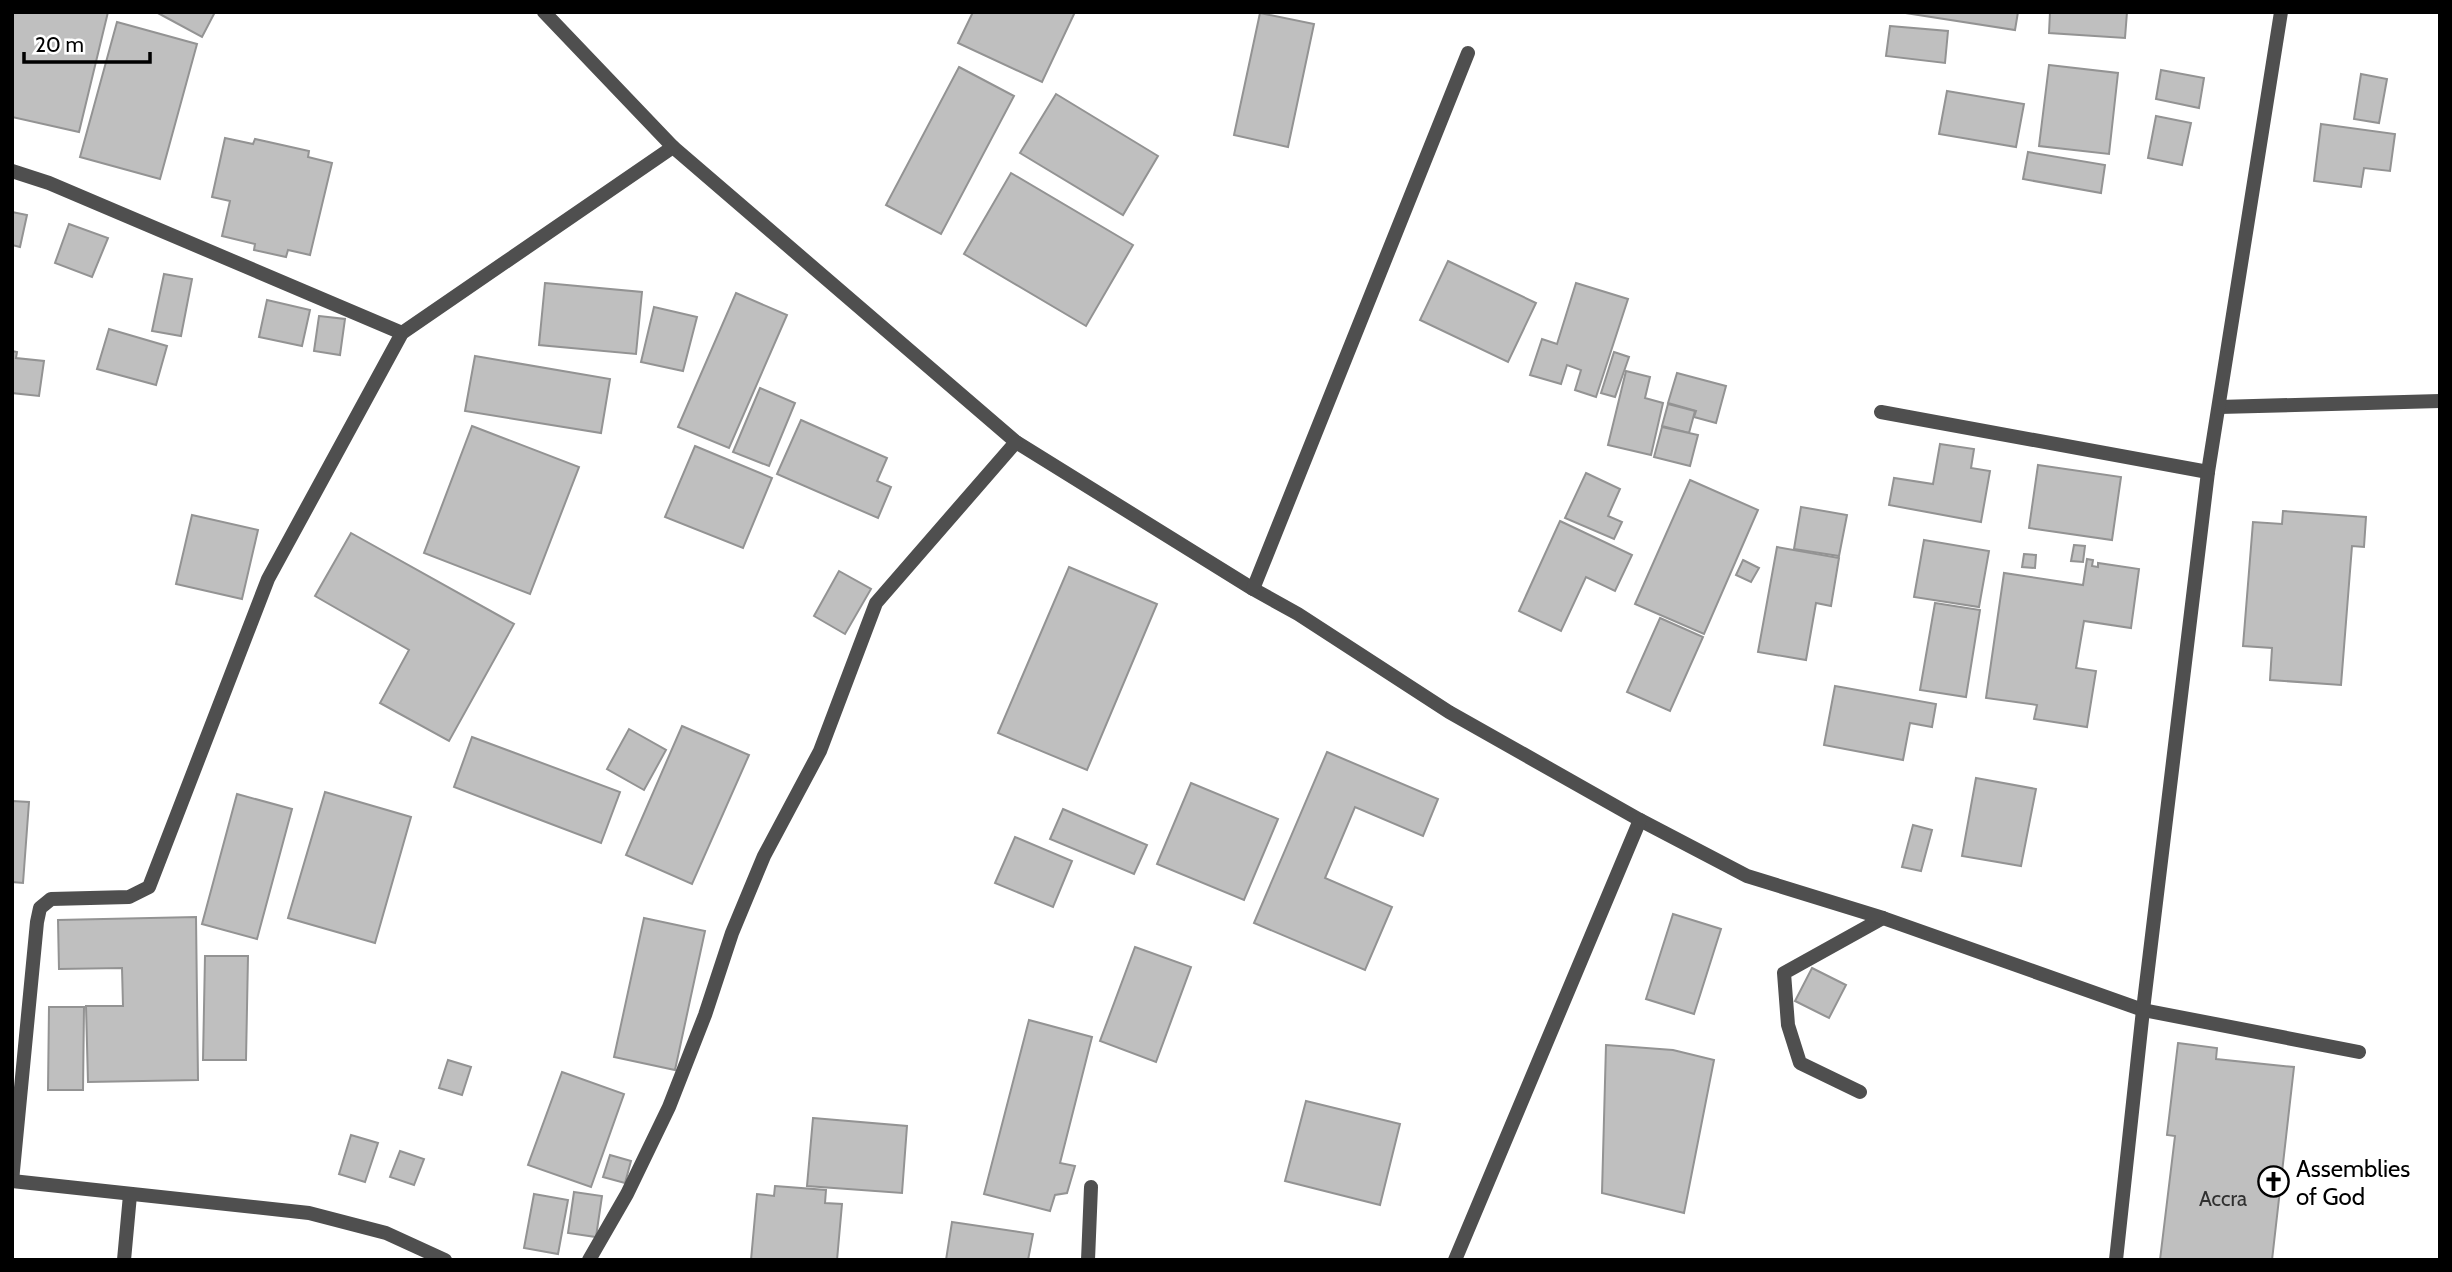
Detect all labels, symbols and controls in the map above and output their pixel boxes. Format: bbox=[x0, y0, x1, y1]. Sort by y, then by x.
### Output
scale bar bbox=[24, 21, 150, 65]
text: 20 m bbox=[35, 32, 84, 57]
place label: Assemblies of God bbox=[2296, 1154, 2410, 1211]
church icon: Assemblies of God bbox=[2256, 1165, 2290, 1199]
house number: Accra bbox=[2199, 1186, 2247, 1211]

